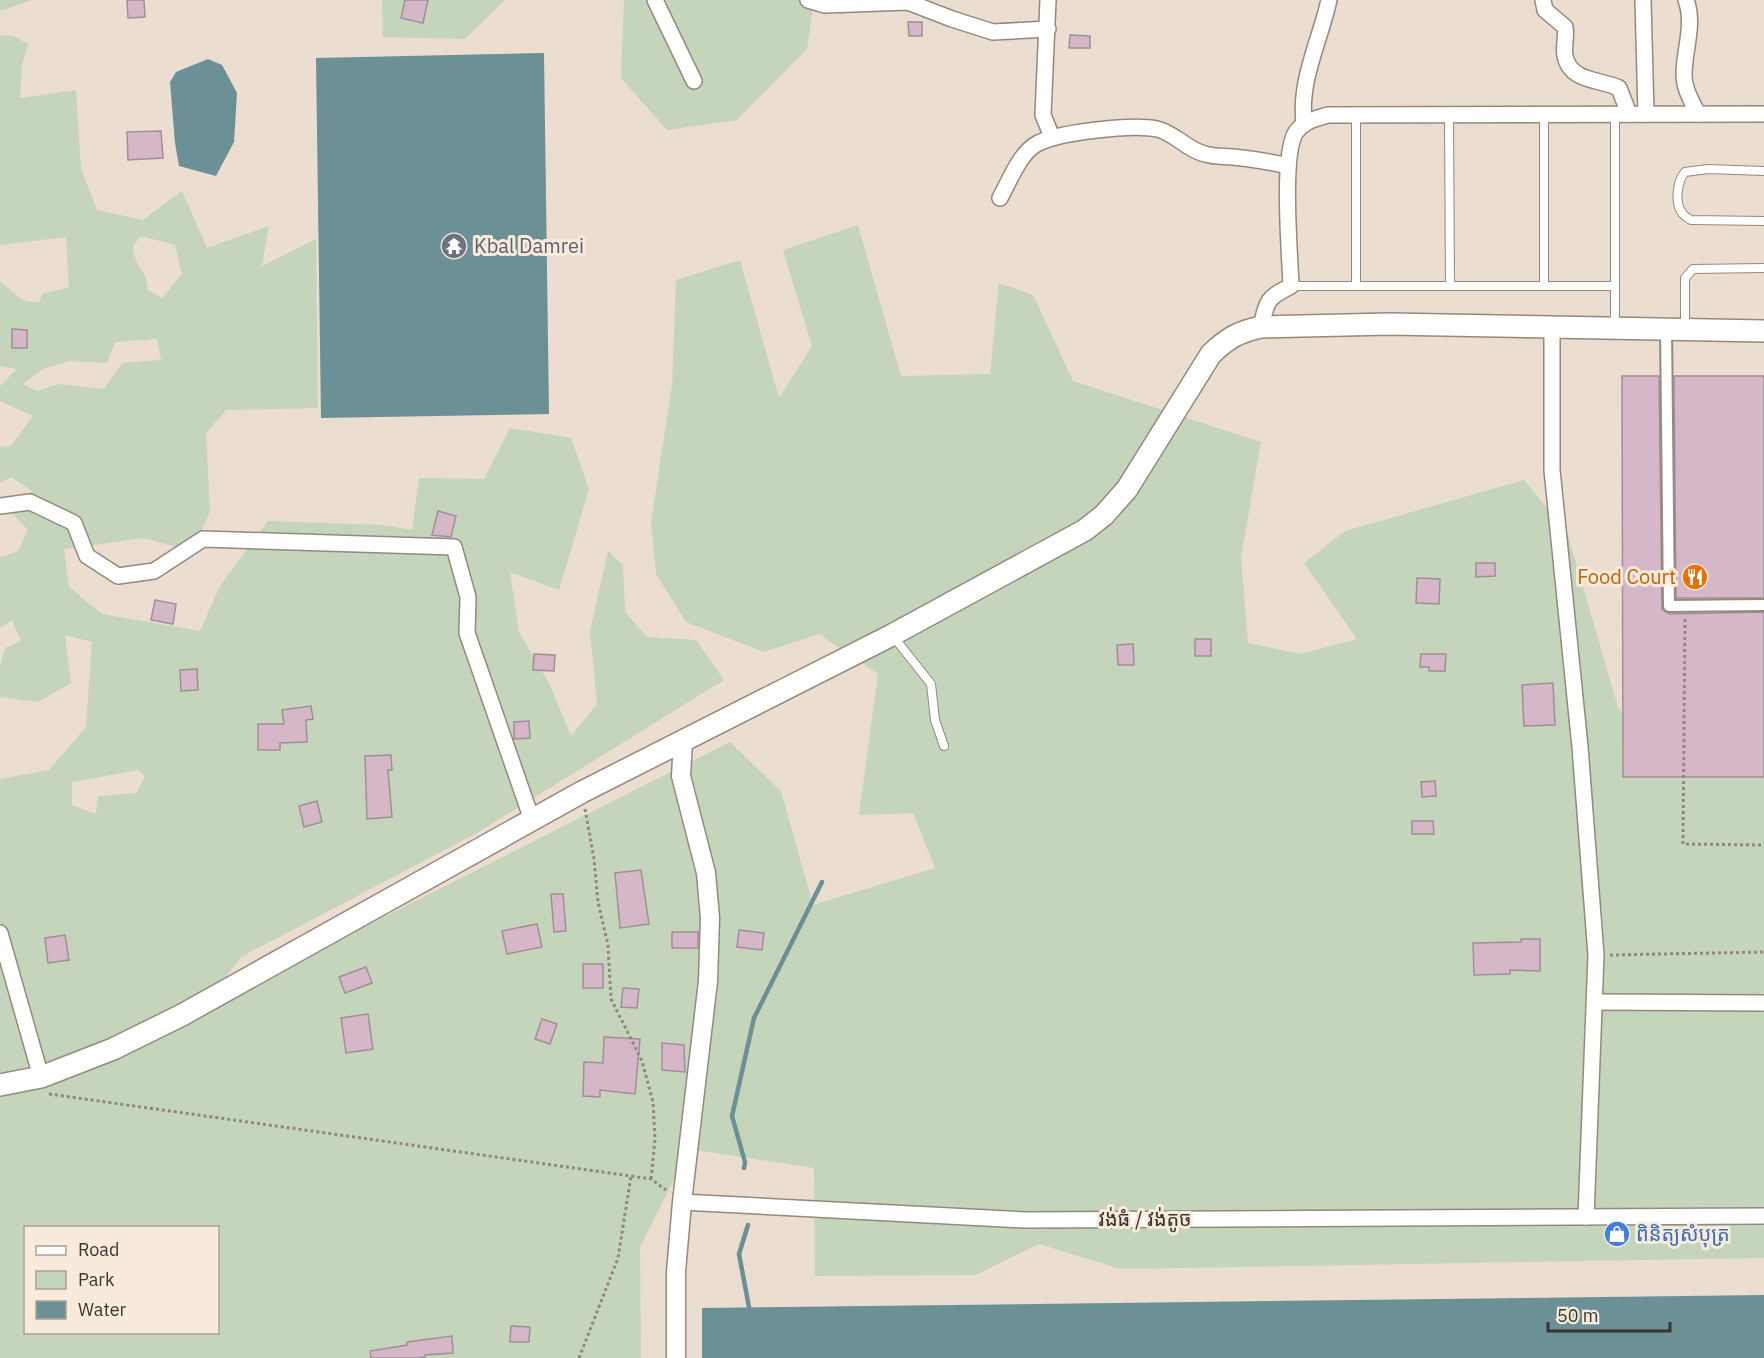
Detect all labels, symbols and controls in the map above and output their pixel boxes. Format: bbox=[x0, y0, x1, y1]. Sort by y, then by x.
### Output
temple icon: Kbal Damrei bbox=[439, 231, 469, 261]
place label: Kbal Damrei bbox=[474, 232, 584, 259]
restaurant icon: Food Court bbox=[1680, 562, 1710, 592]
place label: Food Court bbox=[1577, 563, 1676, 590]
street label: វង់ធំ / វង់តូច bbox=[1098, 1205, 1192, 1233]
shop icon: ពិនិត្យសំបុត្រ bbox=[1602, 1219, 1632, 1249]
place label: ពិនិត្យសំបុត្រ bbox=[1636, 1220, 1730, 1248]
legend bbox=[24, 1226, 219, 1334]
text: Road bbox=[78, 1238, 119, 1261]
text: Park bbox=[78, 1268, 115, 1291]
scale bar bbox=[1548, 1295, 1670, 1333]
text: Water bbox=[78, 1298, 127, 1321]
text: 50 m bbox=[1557, 1304, 1599, 1327]

